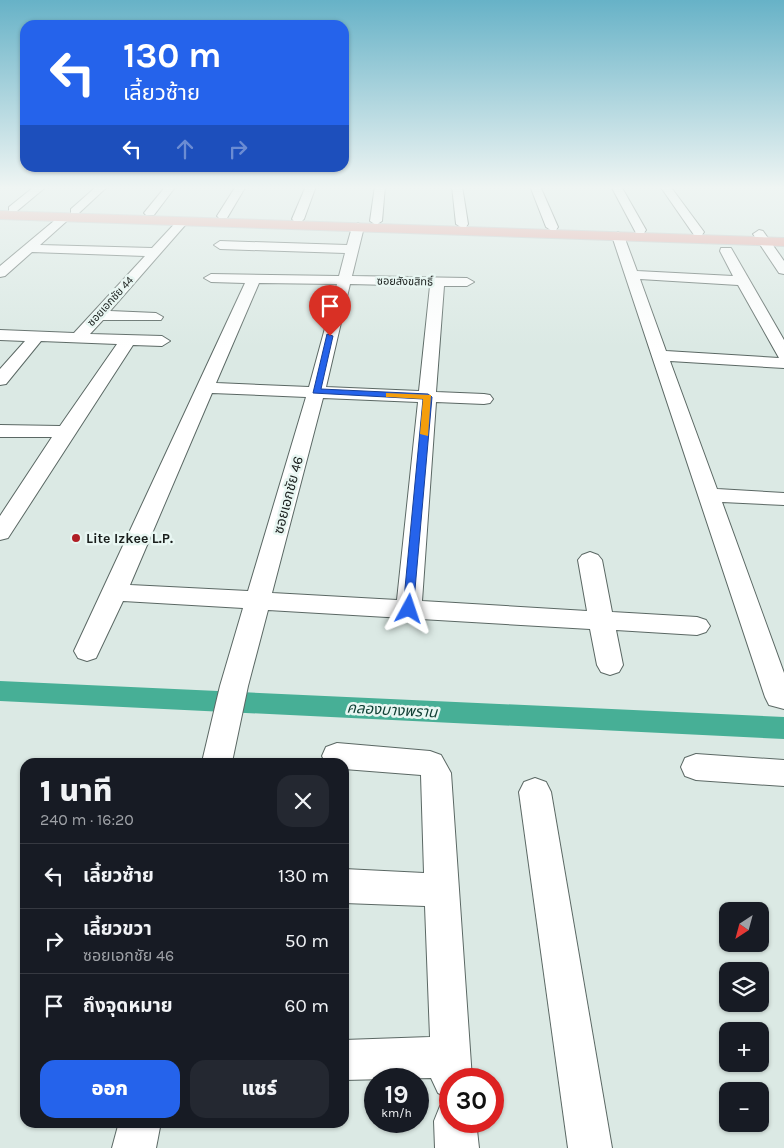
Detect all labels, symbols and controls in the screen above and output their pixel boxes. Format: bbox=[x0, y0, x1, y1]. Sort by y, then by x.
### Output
text: 130 m bbox=[123, 35, 221, 76]
icon: left bbox=[40, 40, 105, 105]
text: เลี้ยวซ้าย bbox=[123, 80, 200, 106]
icon: left bbox=[118, 135, 146, 163]
icon: ahead bbox=[171, 135, 199, 163]
icon: right bbox=[224, 135, 252, 163]
street label: ซอยเอกชัย 44 bbox=[85, 274, 136, 329]
street label: ซอยสังขสิทธิ์ bbox=[377, 274, 433, 288]
pin bbox=[309, 285, 351, 336]
icon: arrive bbox=[316, 292, 344, 320]
street label: ซอยเอกชัย 46 bbox=[270, 454, 307, 536]
place label: Lite Izkee L.P. bbox=[86, 530, 173, 547]
marker: Lite Izkee L.P. bbox=[70, 532, 82, 544]
position arrow bbox=[382, 582, 434, 634]
water label: คลองบางพราน bbox=[346, 699, 439, 721]
text: 1 นาที bbox=[40, 773, 112, 809]
button: close bbox=[277, 775, 329, 827]
text: 240 m · 16:20 bbox=[40, 810, 134, 829]
icon: left bbox=[40, 862, 68, 890]
text: เลี้ยวซ้าย bbox=[83, 865, 154, 887]
text: 130 m bbox=[278, 865, 329, 887]
north arrow bbox=[719, 902, 769, 952]
map controls bbox=[719, 902, 769, 1132]
text: เลี้ยวขวา bbox=[83, 918, 152, 940]
icon: right bbox=[40, 927, 68, 955]
text: 50 m bbox=[285, 930, 329, 952]
text: ซอยเอกชัย 46 bbox=[83, 946, 174, 965]
button: layers bbox=[719, 962, 769, 1012]
icon: arrive bbox=[40, 992, 68, 1020]
text: ถึงจุดหมาย bbox=[83, 995, 173, 1017]
text: 60 m bbox=[285, 995, 329, 1017]
button: + bbox=[719, 1022, 769, 1072]
button: ออก bbox=[40, 1060, 180, 1118]
button: แชร์ bbox=[190, 1060, 329, 1118]
speed limit sign: 30 bbox=[439, 1068, 504, 1133]
text: 19 bbox=[384, 1080, 409, 1109]
button: − bbox=[719, 1082, 769, 1132]
text: km/h bbox=[381, 1106, 412, 1120]

